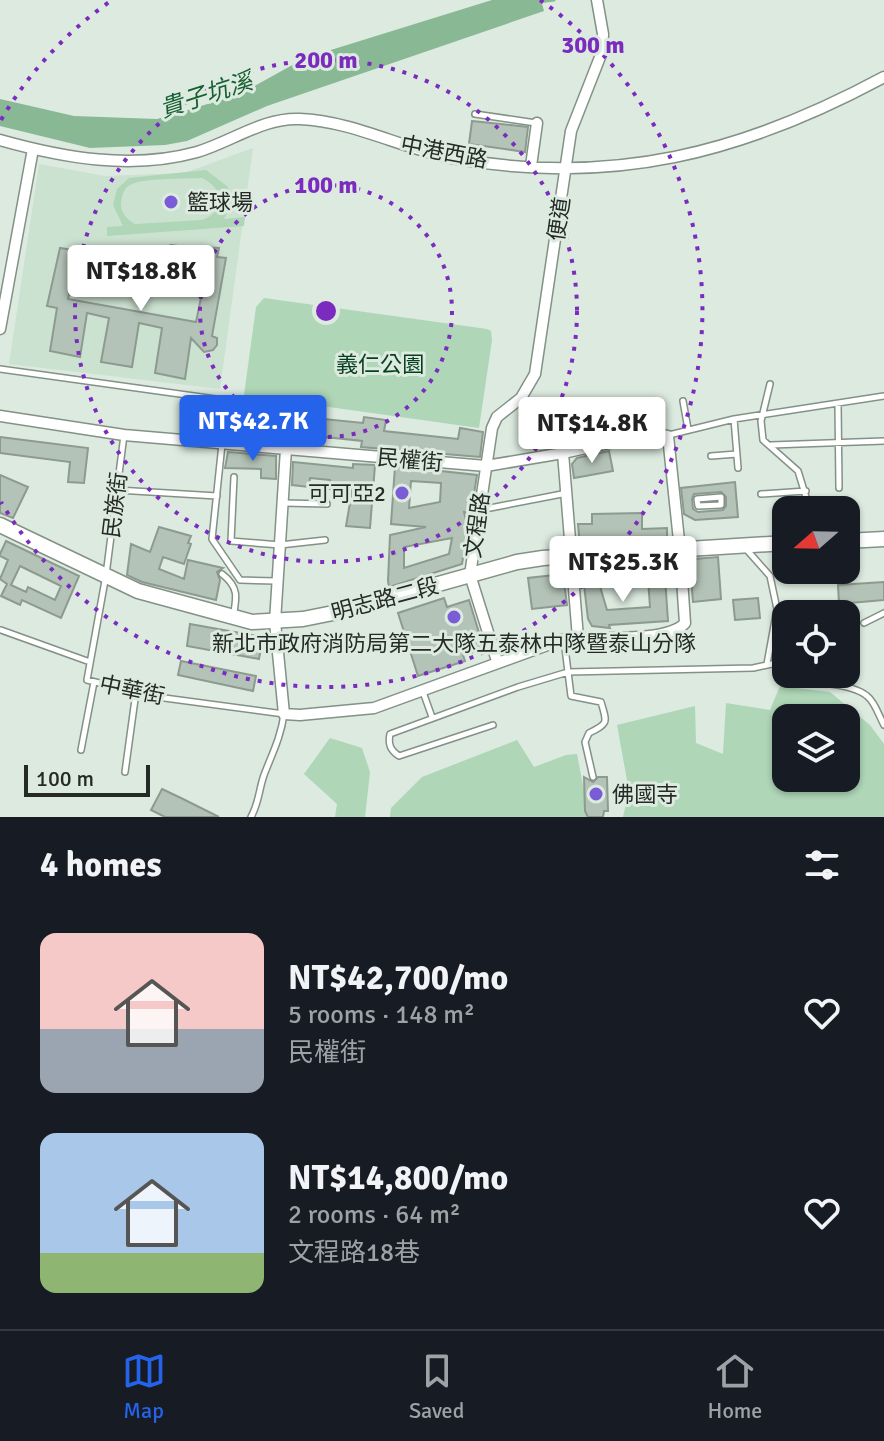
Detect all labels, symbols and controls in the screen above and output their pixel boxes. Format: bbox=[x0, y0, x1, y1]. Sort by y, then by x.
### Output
text: 300 m bbox=[561, 30, 625, 60]
text: 200 m bbox=[294, 45, 358, 75]
water label: 貴子坑溪 bbox=[156, 65, 259, 124]
street label: 中港西路 bbox=[398, 130, 490, 174]
text: 100 m bbox=[294, 170, 358, 200]
place label: 籃球場 bbox=[187, 189, 253, 216]
marker: 籃球場 bbox=[162, 193, 180, 211]
street label: 便道 bbox=[543, 195, 575, 243]
pin: NT$18.8K bbox=[58, 245, 224, 313]
text: NT$18.8K bbox=[85, 255, 197, 287]
centre of rings bbox=[312, 297, 340, 325]
park label: 義仁公園 bbox=[336, 351, 424, 378]
pin: NT$42.7K bbox=[170, 395, 336, 463]
pin: NT$14.8K bbox=[509, 397, 675, 465]
text: NT$42.7K bbox=[197, 405, 309, 437]
text: NT$14.8K bbox=[536, 407, 648, 439]
street label: 民權街 bbox=[376, 444, 444, 476]
street label: 民族街 bbox=[98, 471, 132, 539]
place label: 可可亞2 bbox=[308, 480, 386, 507]
marker: 可可亞2 bbox=[393, 484, 411, 502]
street label: 文程路 bbox=[459, 490, 495, 560]
north arrow bbox=[772, 496, 860, 584]
map controls bbox=[772, 496, 860, 792]
pin: NT$25.3K bbox=[540, 536, 706, 604]
text: NT$25.3K bbox=[567, 546, 679, 578]
street label: 明志路二段 bbox=[328, 572, 442, 626]
button: locate bbox=[772, 600, 860, 688]
marker: 新北市政府消防局第二大隊五泰林中隊暨泰山分隊 bbox=[445, 608, 463, 626]
place label: 新北市政府消防局第二大隊五泰林中隊暨泰山分隊 bbox=[212, 630, 696, 657]
street label: 中華街 bbox=[97, 670, 167, 710]
button: layers bbox=[772, 704, 860, 792]
scale bar bbox=[24, 761, 150, 797]
text: 100 m bbox=[36, 765, 94, 792]
place label: 佛國寺 bbox=[612, 781, 678, 808]
marker: 佛國寺 bbox=[587, 785, 605, 803]
icon: filters bbox=[800, 843, 844, 887]
text: 4 homes bbox=[40, 844, 161, 886]
text: NT$42,700/mo bbox=[288, 957, 508, 999]
icon: home bbox=[104, 965, 200, 1061]
icon: heart bbox=[800, 991, 844, 1035]
text: 5 rooms · 148 m² bbox=[288, 999, 475, 1031]
text: 民權街 bbox=[288, 1037, 366, 1069]
text: NT$14,800/mo bbox=[288, 1157, 508, 1199]
icon: home bbox=[104, 1165, 200, 1261]
icon: heart bbox=[800, 1191, 844, 1235]
text: 2 rooms · 64 m² bbox=[288, 1199, 461, 1231]
text: 文程路18巷 bbox=[288, 1237, 420, 1269]
tab: Map bbox=[122, 1349, 166, 1424]
tab: Saved bbox=[409, 1349, 464, 1424]
tab: Home bbox=[708, 1349, 762, 1424]

